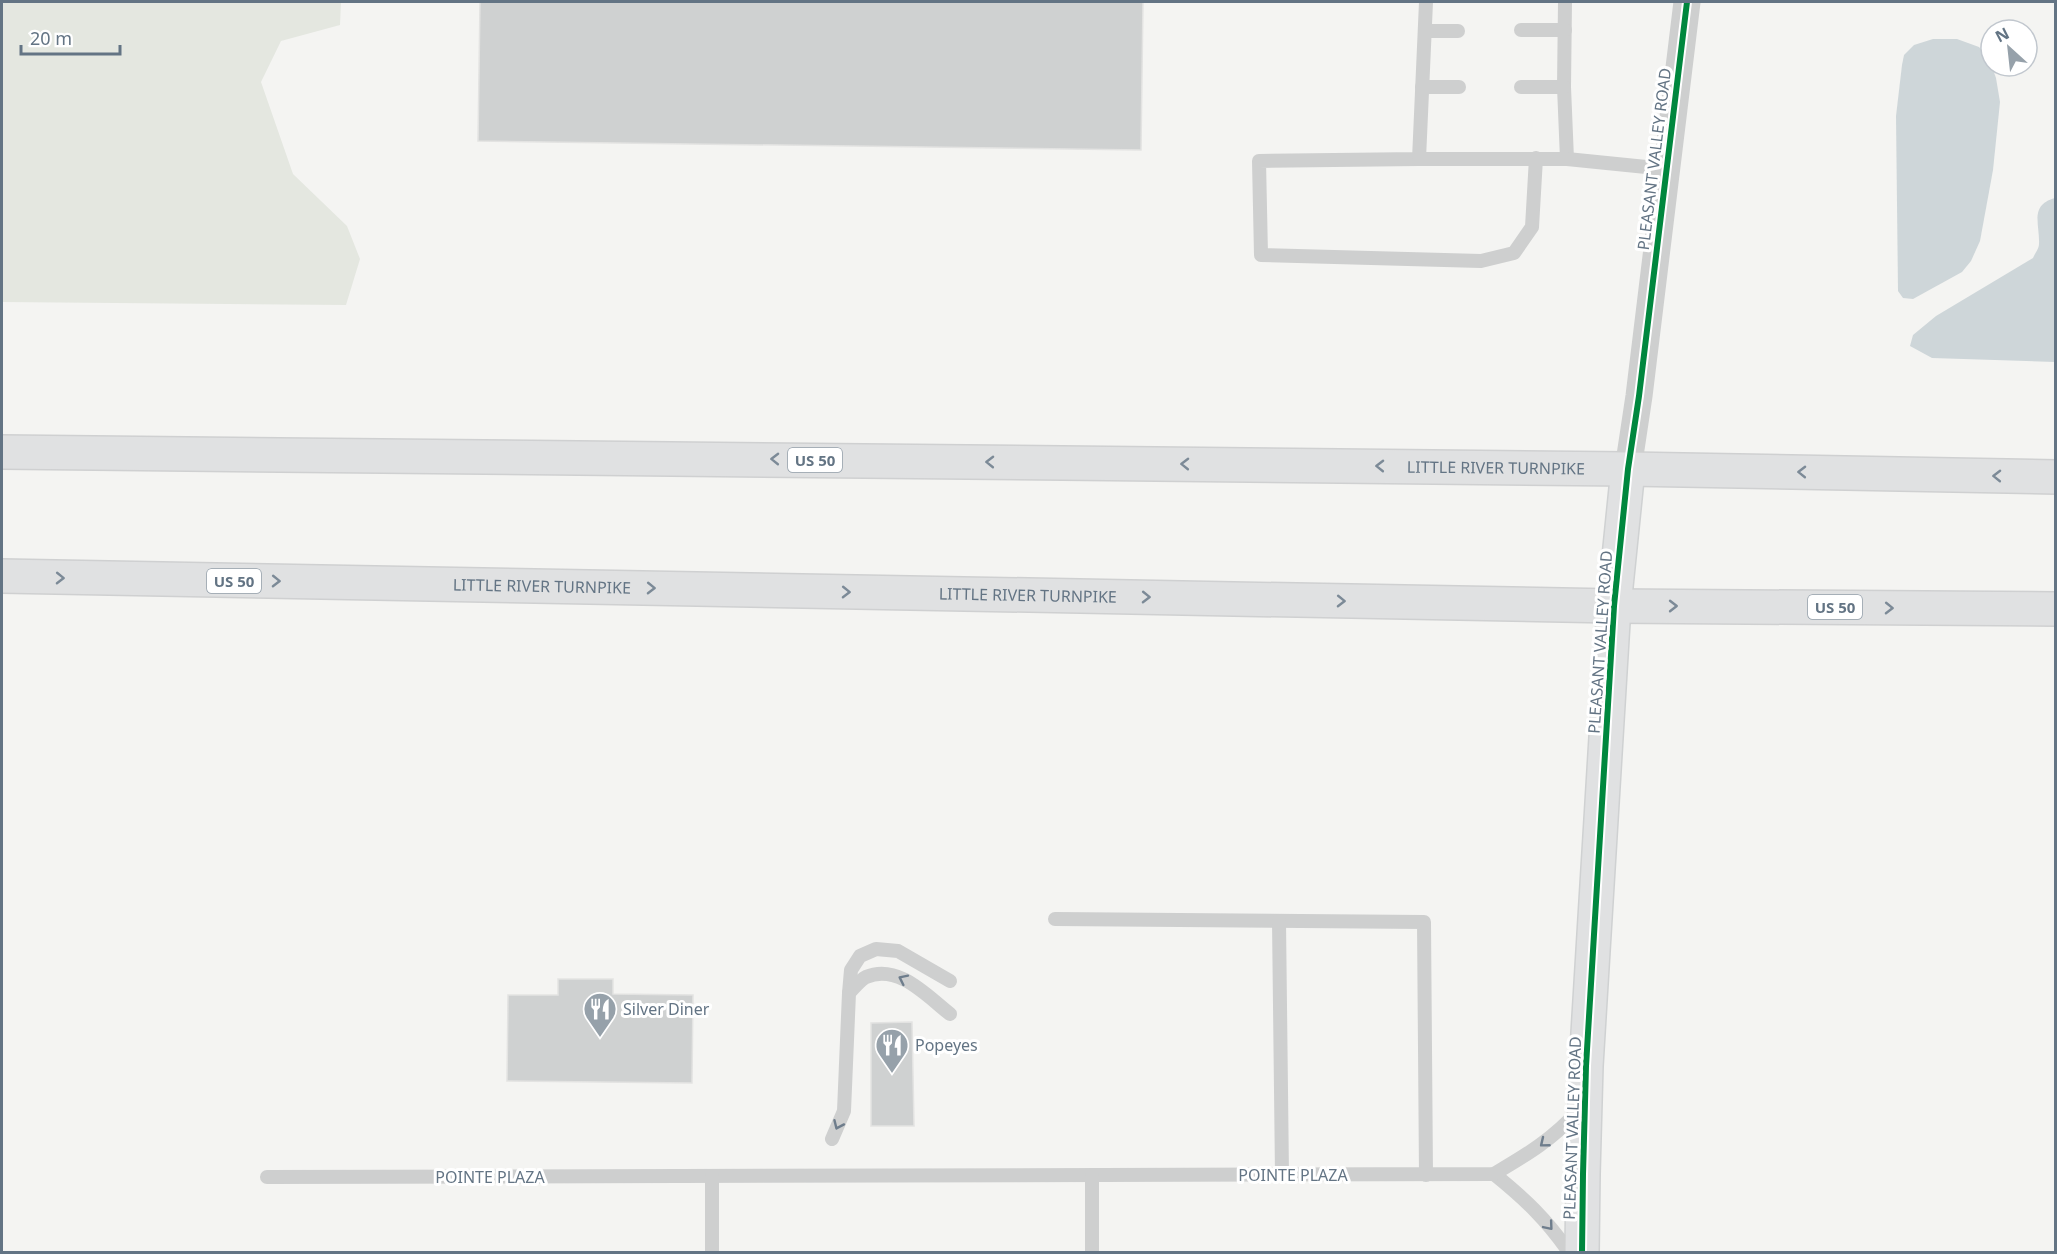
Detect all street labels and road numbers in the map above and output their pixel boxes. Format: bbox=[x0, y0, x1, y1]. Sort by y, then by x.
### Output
street label: PLEASANT VALLEY ROAD bbox=[1632, 67, 1676, 251]
road number: US 50 bbox=[788, 448, 842, 472]
street label: LITTLE RIVER TURNPIKE bbox=[1407, 456, 1585, 480]
street label: PLEASANT VALLEY ROAD bbox=[1583, 550, 1617, 734]
road number: US 50 bbox=[207, 569, 261, 593]
street label: LITTLE RIVER TURNPIKE bbox=[453, 573, 631, 599]
street label: LITTLE RIVER TURNPIKE bbox=[939, 582, 1117, 608]
road number: US 50 bbox=[1808, 595, 1862, 619]
street label: PLEASANT VALLEY ROAD bbox=[1558, 1036, 1586, 1220]
street label: POINTE PLAZA bbox=[1238, 1164, 1348, 1186]
street label: POINTE PLAZA bbox=[435, 1166, 545, 1188]

